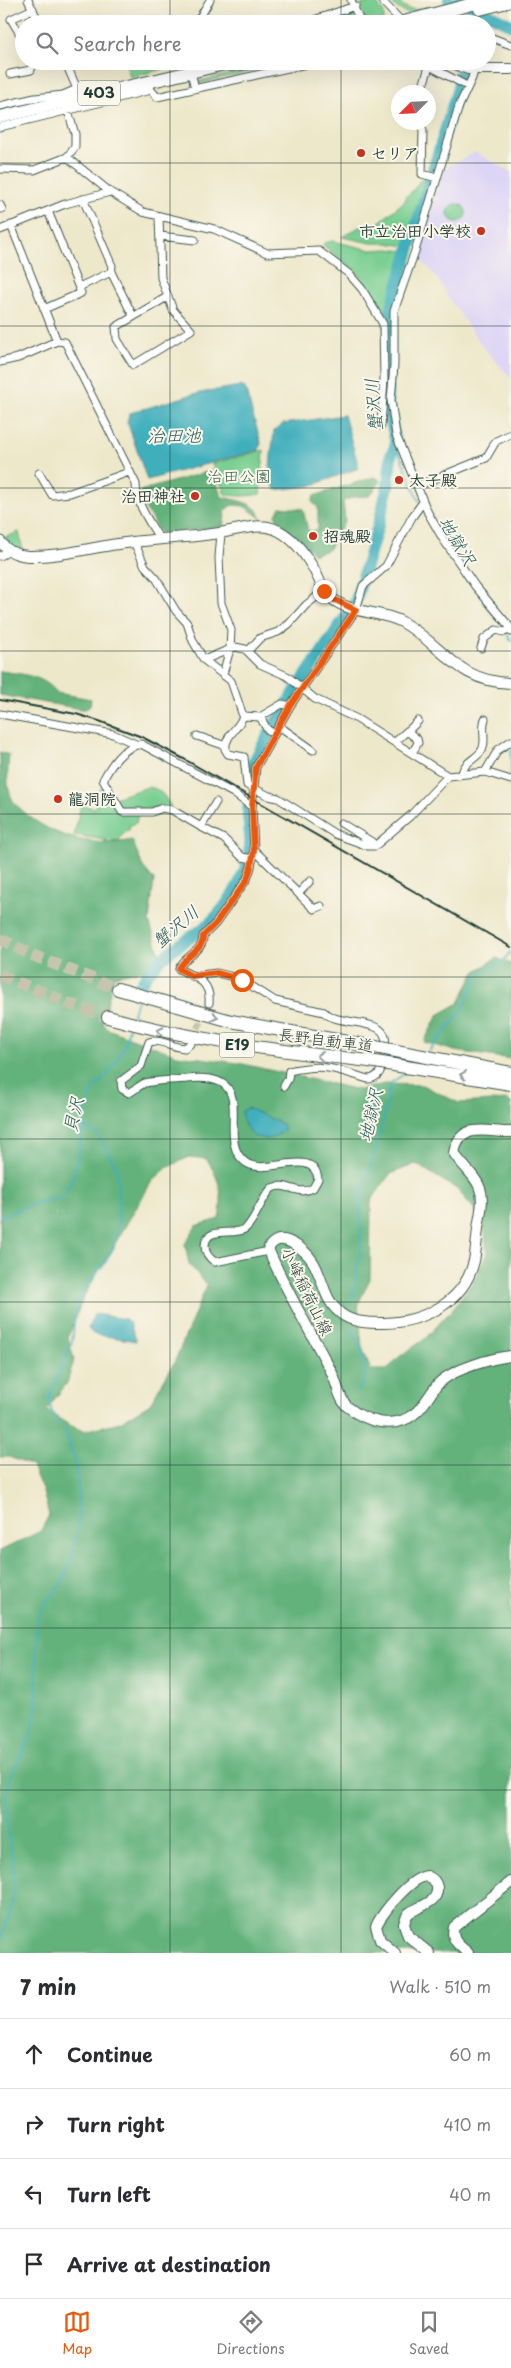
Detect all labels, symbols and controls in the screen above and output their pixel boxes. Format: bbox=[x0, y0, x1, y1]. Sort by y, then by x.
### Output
search box bbox=[15, 15, 496, 70]
icon: search bbox=[33, 29, 61, 57]
text: Search here bbox=[73, 29, 182, 57]
road number: 403 bbox=[78, 80, 120, 106]
north arrow bbox=[391, 85, 436, 130]
place label: セリア bbox=[371, 140, 419, 164]
marker: セリア bbox=[355, 147, 367, 159]
place label: 市立治田小学校 bbox=[359, 218, 471, 242]
marker: 市立治田小学校 bbox=[475, 225, 487, 237]
water label: 蟹沢川 bbox=[357, 377, 388, 433]
water label: 治田池 bbox=[147, 421, 202, 448]
park label: 治田公園 bbox=[207, 463, 271, 487]
place label: 太子殿 bbox=[409, 467, 457, 491]
marker: 太子殿 bbox=[393, 474, 405, 486]
place label: 治田神社 bbox=[121, 483, 185, 507]
marker: 治田神社 bbox=[189, 490, 201, 502]
water label: 地獄沢 bbox=[433, 510, 484, 571]
place label: 招魂殿 bbox=[323, 523, 371, 547]
marker: 招魂殿 bbox=[307, 530, 319, 542]
route end bbox=[313, 580, 336, 603]
place label: 龍洞院 bbox=[68, 786, 116, 810]
marker: 龍洞院 bbox=[52, 793, 64, 805]
water label: 蟹沢川 bbox=[146, 898, 204, 954]
route start bbox=[231, 969, 254, 992]
one-way arrow bbox=[211, 1012, 219, 1022]
street label: 長野自動車道 bbox=[277, 1021, 375, 1057]
one-way arrow bbox=[155, 1026, 164, 1036]
road number: E19 bbox=[220, 1032, 254, 1058]
one-way arrow bbox=[316, 1051, 324, 1062]
one-way arrow bbox=[459, 1071, 467, 1081]
water label: 地獄沢 bbox=[350, 1084, 389, 1144]
water label: 貝沢 bbox=[55, 1093, 90, 1135]
street label: 小峰稲荷山線 bbox=[276, 1242, 340, 1339]
text: 7 min bbox=[20, 1970, 76, 2002]
text: Walk · 510 m bbox=[389, 1974, 491, 1998]
icon: ahead bbox=[20, 2040, 48, 2068]
text: Continue bbox=[67, 2040, 153, 2068]
text: 60 m bbox=[449, 2042, 491, 2066]
icon: right bbox=[20, 2110, 48, 2138]
text: Turn right bbox=[67, 2110, 165, 2138]
text: 410 m bbox=[443, 2112, 491, 2136]
icon: left bbox=[20, 2180, 48, 2208]
text: Turn left bbox=[67, 2180, 151, 2208]
text: 40 m bbox=[449, 2182, 491, 2206]
icon: arrive bbox=[20, 2250, 48, 2278]
text: Arrive at destination bbox=[67, 2250, 271, 2278]
tab: Map bbox=[62, 2308, 92, 2359]
tab: Directions bbox=[217, 2308, 285, 2359]
tab: Saved bbox=[409, 2308, 449, 2359]

